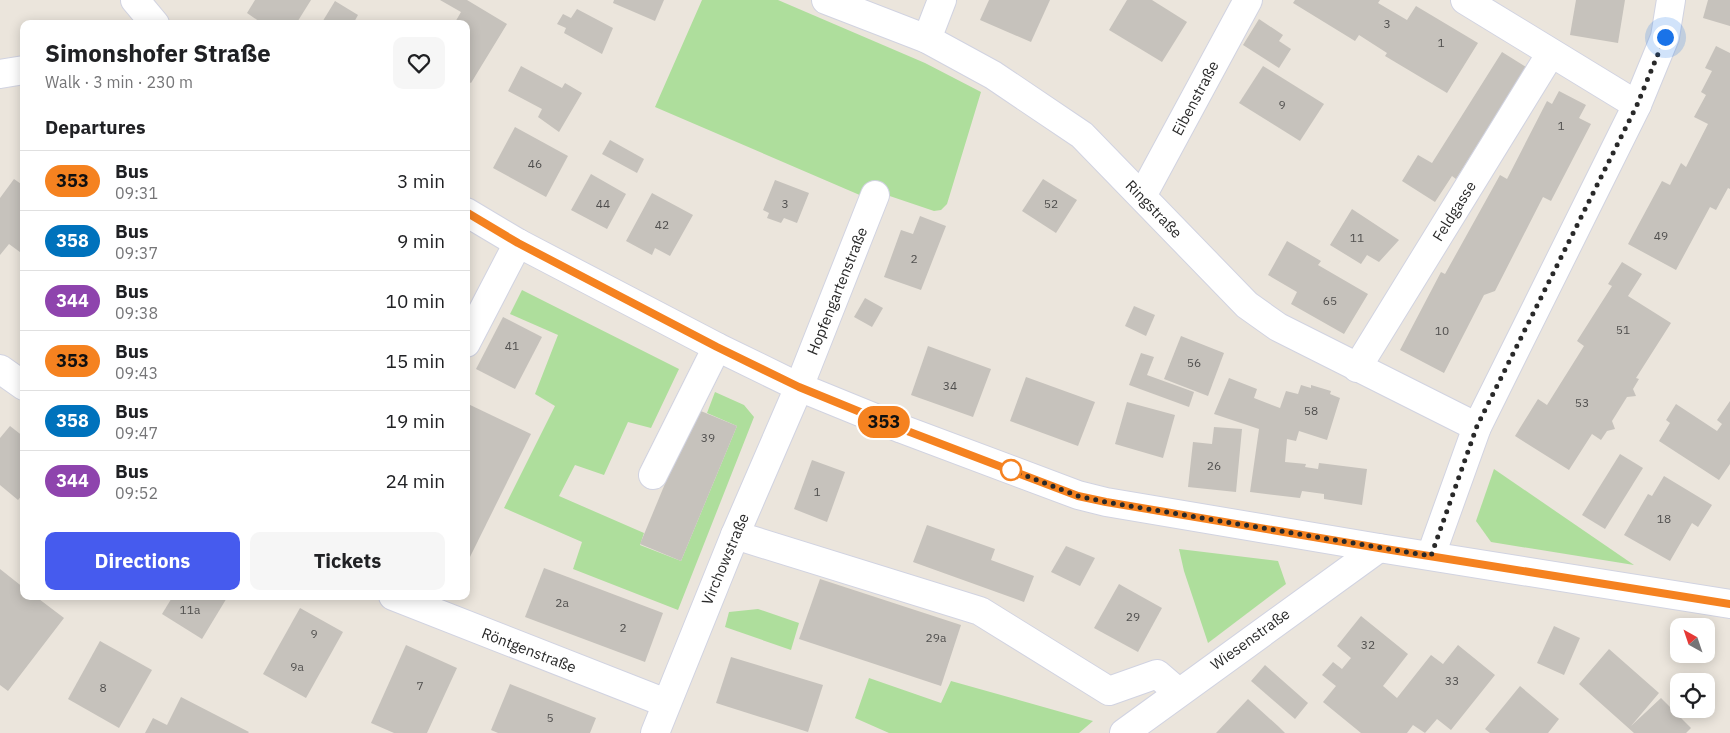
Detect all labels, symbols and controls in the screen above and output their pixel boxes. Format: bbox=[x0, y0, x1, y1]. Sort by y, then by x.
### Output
house number: 3 bbox=[1383, 16, 1391, 31]
your location bbox=[1653, 25, 1678, 50]
house number: 1 bbox=[1437, 35, 1445, 50]
text: Simonshofer Straße bbox=[45, 37, 271, 69]
button: heart bbox=[393, 37, 445, 89]
street label: Eibenstraße bbox=[1167, 57, 1223, 139]
text: Walk · 3 min · 230 m bbox=[45, 72, 193, 92]
house number: 9 bbox=[1278, 97, 1286, 112]
text: Departures bbox=[45, 115, 145, 139]
house number: 1 bbox=[1557, 118, 1565, 133]
house number: 46 bbox=[528, 156, 542, 171]
text: Bus bbox=[115, 159, 149, 183]
text: 353 bbox=[56, 169, 89, 192]
text: 3 min bbox=[397, 169, 445, 193]
street label: Ringstraße bbox=[1122, 176, 1186, 242]
street label: Feldgasse bbox=[1428, 177, 1480, 245]
text: 09:31 bbox=[115, 183, 158, 203]
house number: 44 bbox=[596, 196, 610, 211]
house number: 3 bbox=[781, 196, 789, 211]
house number: 52 bbox=[1044, 196, 1058, 211]
house number: 42 bbox=[655, 217, 669, 232]
text: Bus bbox=[115, 219, 149, 243]
street label: Hopfengartenstraße bbox=[803, 224, 871, 358]
house number: 49 bbox=[1654, 228, 1668, 243]
text: 358 bbox=[56, 229, 89, 252]
text: 9 min bbox=[397, 229, 445, 253]
house number: 11 bbox=[1350, 230, 1364, 245]
text: 09:37 bbox=[115, 243, 158, 263]
house number: 2 bbox=[910, 251, 918, 266]
text: Bus bbox=[115, 279, 149, 303]
text: 344 bbox=[56, 289, 89, 312]
text: 10 min bbox=[386, 289, 445, 313]
house number: 65 bbox=[1323, 293, 1337, 308]
text: 09:38 bbox=[115, 303, 158, 323]
house number: 51 bbox=[1616, 322, 1630, 337]
house number: 10 bbox=[1435, 323, 1449, 338]
house number: 41 bbox=[505, 338, 519, 353]
text: Bus bbox=[115, 339, 149, 363]
text: 353 bbox=[56, 349, 89, 372]
text: 15 min bbox=[386, 349, 445, 373]
house number: 56 bbox=[1187, 355, 1201, 370]
text: 09:43 bbox=[115, 363, 158, 383]
house number: 34 bbox=[943, 378, 957, 393]
house number: 53 bbox=[1575, 395, 1589, 410]
text: Bus bbox=[115, 399, 149, 423]
house number: 58 bbox=[1304, 403, 1318, 418]
line badge: 353 bbox=[855, 406, 913, 438]
text: 358 bbox=[56, 409, 89, 432]
text: 19 min bbox=[386, 409, 445, 433]
text: 353 bbox=[868, 410, 900, 433]
text: 09:47 bbox=[115, 423, 158, 443]
house number: 39 bbox=[701, 430, 715, 445]
house number: 26 bbox=[1207, 458, 1221, 473]
text: Bus bbox=[115, 459, 149, 483]
unlabelled marker bbox=[1000, 459, 1022, 481]
text: 344 bbox=[56, 469, 89, 492]
text: 24 min bbox=[386, 469, 445, 493]
text: 09:52 bbox=[115, 483, 158, 503]
house number: 1 bbox=[813, 484, 821, 499]
street label: Virchowstraße bbox=[697, 510, 753, 608]
house number: 18 bbox=[1657, 511, 1671, 526]
button: Directions bbox=[45, 532, 240, 590]
button: Tickets bbox=[250, 532, 445, 590]
house number: 2a bbox=[555, 595, 569, 610]
house number: 11a bbox=[180, 602, 201, 617]
street label: Wiesenstraße bbox=[1207, 604, 1293, 674]
house number: 29 bbox=[1126, 609, 1140, 624]
north arrow bbox=[1670, 618, 1715, 662]
map controls bbox=[1670, 618, 1715, 718]
house number: 2 bbox=[619, 620, 627, 635]
street label: Röntgenstraße bbox=[479, 623, 579, 677]
house number: 9 bbox=[310, 626, 318, 641]
house number: 29a bbox=[926, 630, 947, 645]
house number: 32 bbox=[1361, 637, 1375, 652]
house number: 9a bbox=[290, 659, 304, 674]
house number: 33 bbox=[1445, 673, 1459, 688]
button: locate bbox=[1670, 673, 1715, 718]
house number: 7 bbox=[416, 678, 424, 693]
house number: 8 bbox=[99, 680, 107, 695]
house number: 5 bbox=[546, 710, 554, 725]

